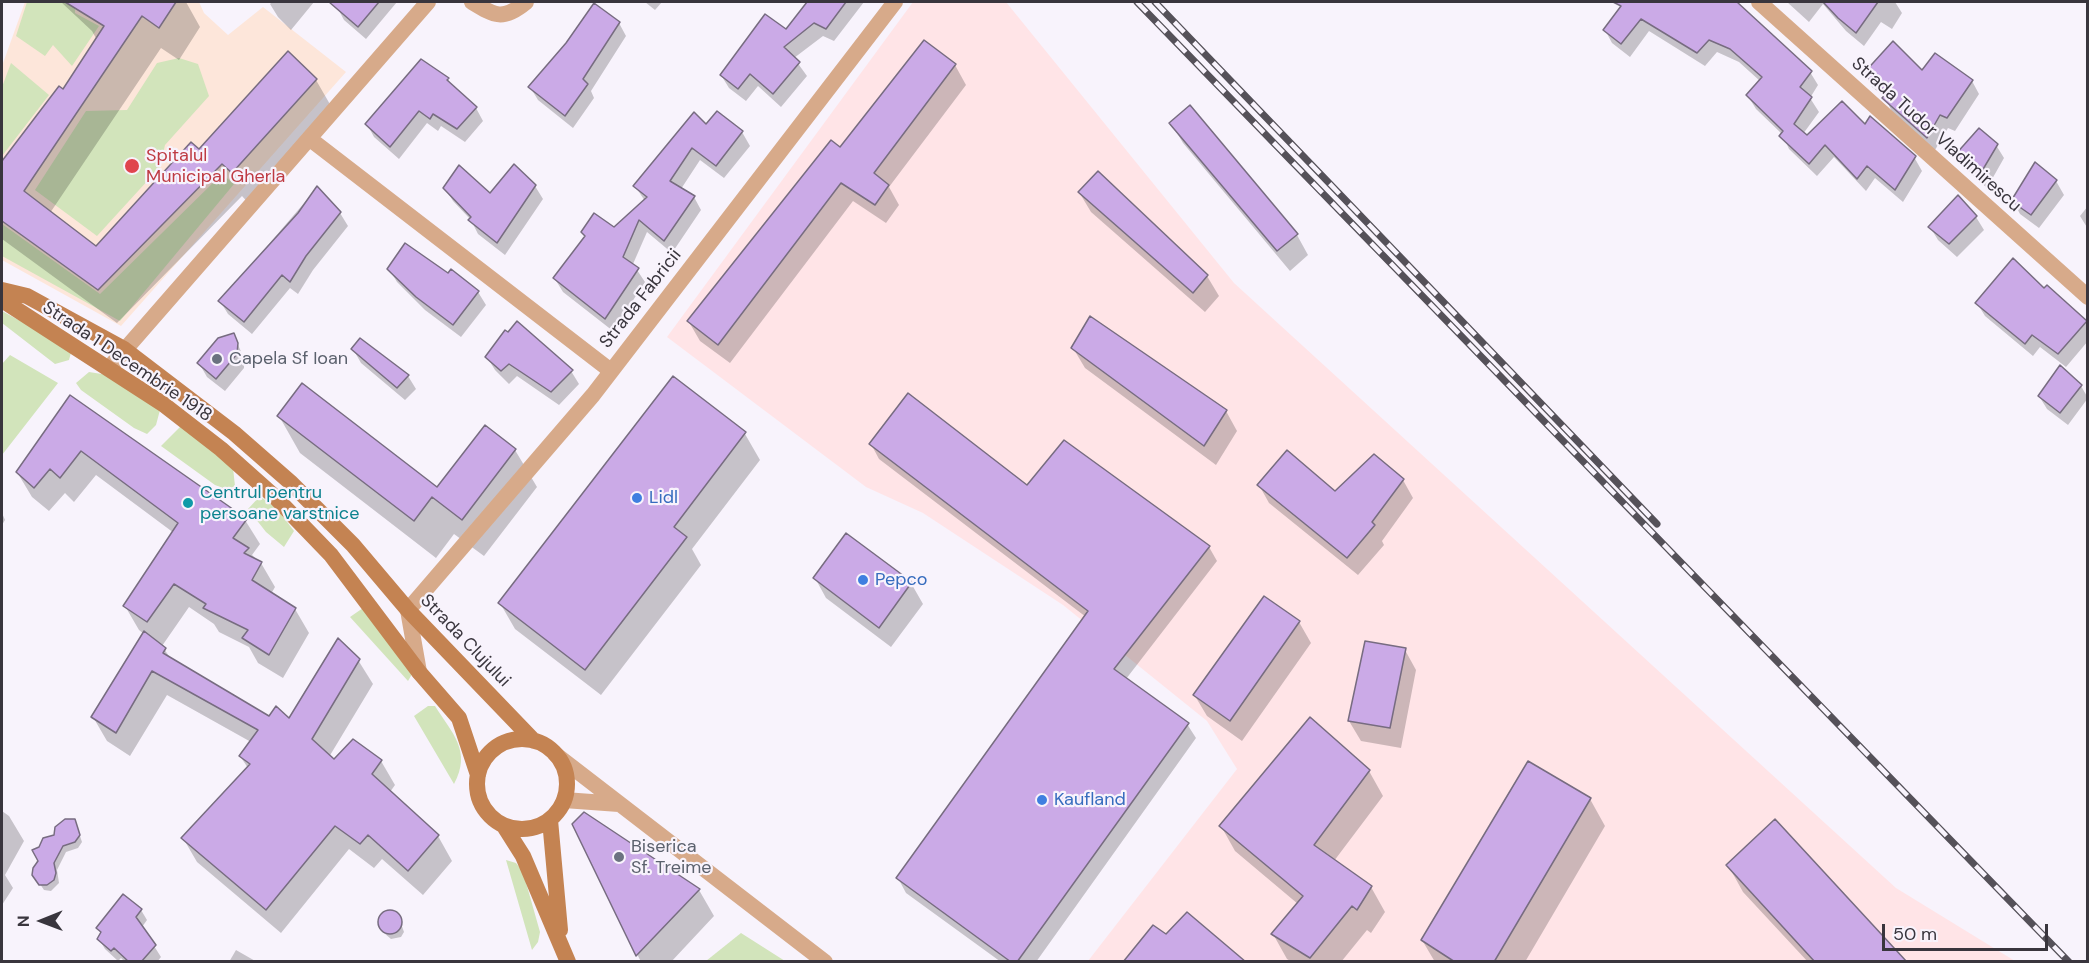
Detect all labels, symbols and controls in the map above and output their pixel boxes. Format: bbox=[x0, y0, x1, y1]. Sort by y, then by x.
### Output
street label: Strada Tudor Vladimirescu bbox=[1847, 53, 2025, 217]
place label: Spitalul Municipal Gherla bbox=[146, 145, 285, 188]
marker: Spitalul Municipal Gherla bbox=[123, 157, 141, 175]
street label: Strada Fabricii bbox=[596, 245, 686, 353]
street label: Strada 1 Decembrie 1918 bbox=[38, 297, 216, 427]
place label: Capela Sf Ioan bbox=[229, 348, 348, 370]
marker: Capela Sf Ioan bbox=[210, 352, 224, 366]
place label: Centrul pentru persoane varstnice bbox=[200, 482, 359, 524]
place label: Lidl bbox=[649, 487, 678, 509]
marker: Lidl bbox=[630, 491, 644, 505]
marker: Centrul pentru persoane varstnice bbox=[181, 496, 195, 510]
place label: Pepco bbox=[875, 569, 927, 591]
marker: Pepco bbox=[856, 573, 870, 587]
street label: Strada Clujului bbox=[415, 590, 515, 692]
place label: Kaufland bbox=[1054, 789, 1126, 811]
marker: Kaufland bbox=[1035, 793, 1049, 807]
place label: Biserica Sf. Treime bbox=[631, 836, 712, 878]
marker: Biserica Sf. Treime bbox=[612, 850, 626, 864]
north arrow bbox=[12, 891, 72, 951]
scale bar bbox=[1885, 912, 2052, 950]
text: N bbox=[13, 915, 34, 927]
text: 50 m bbox=[1893, 922, 1937, 946]

